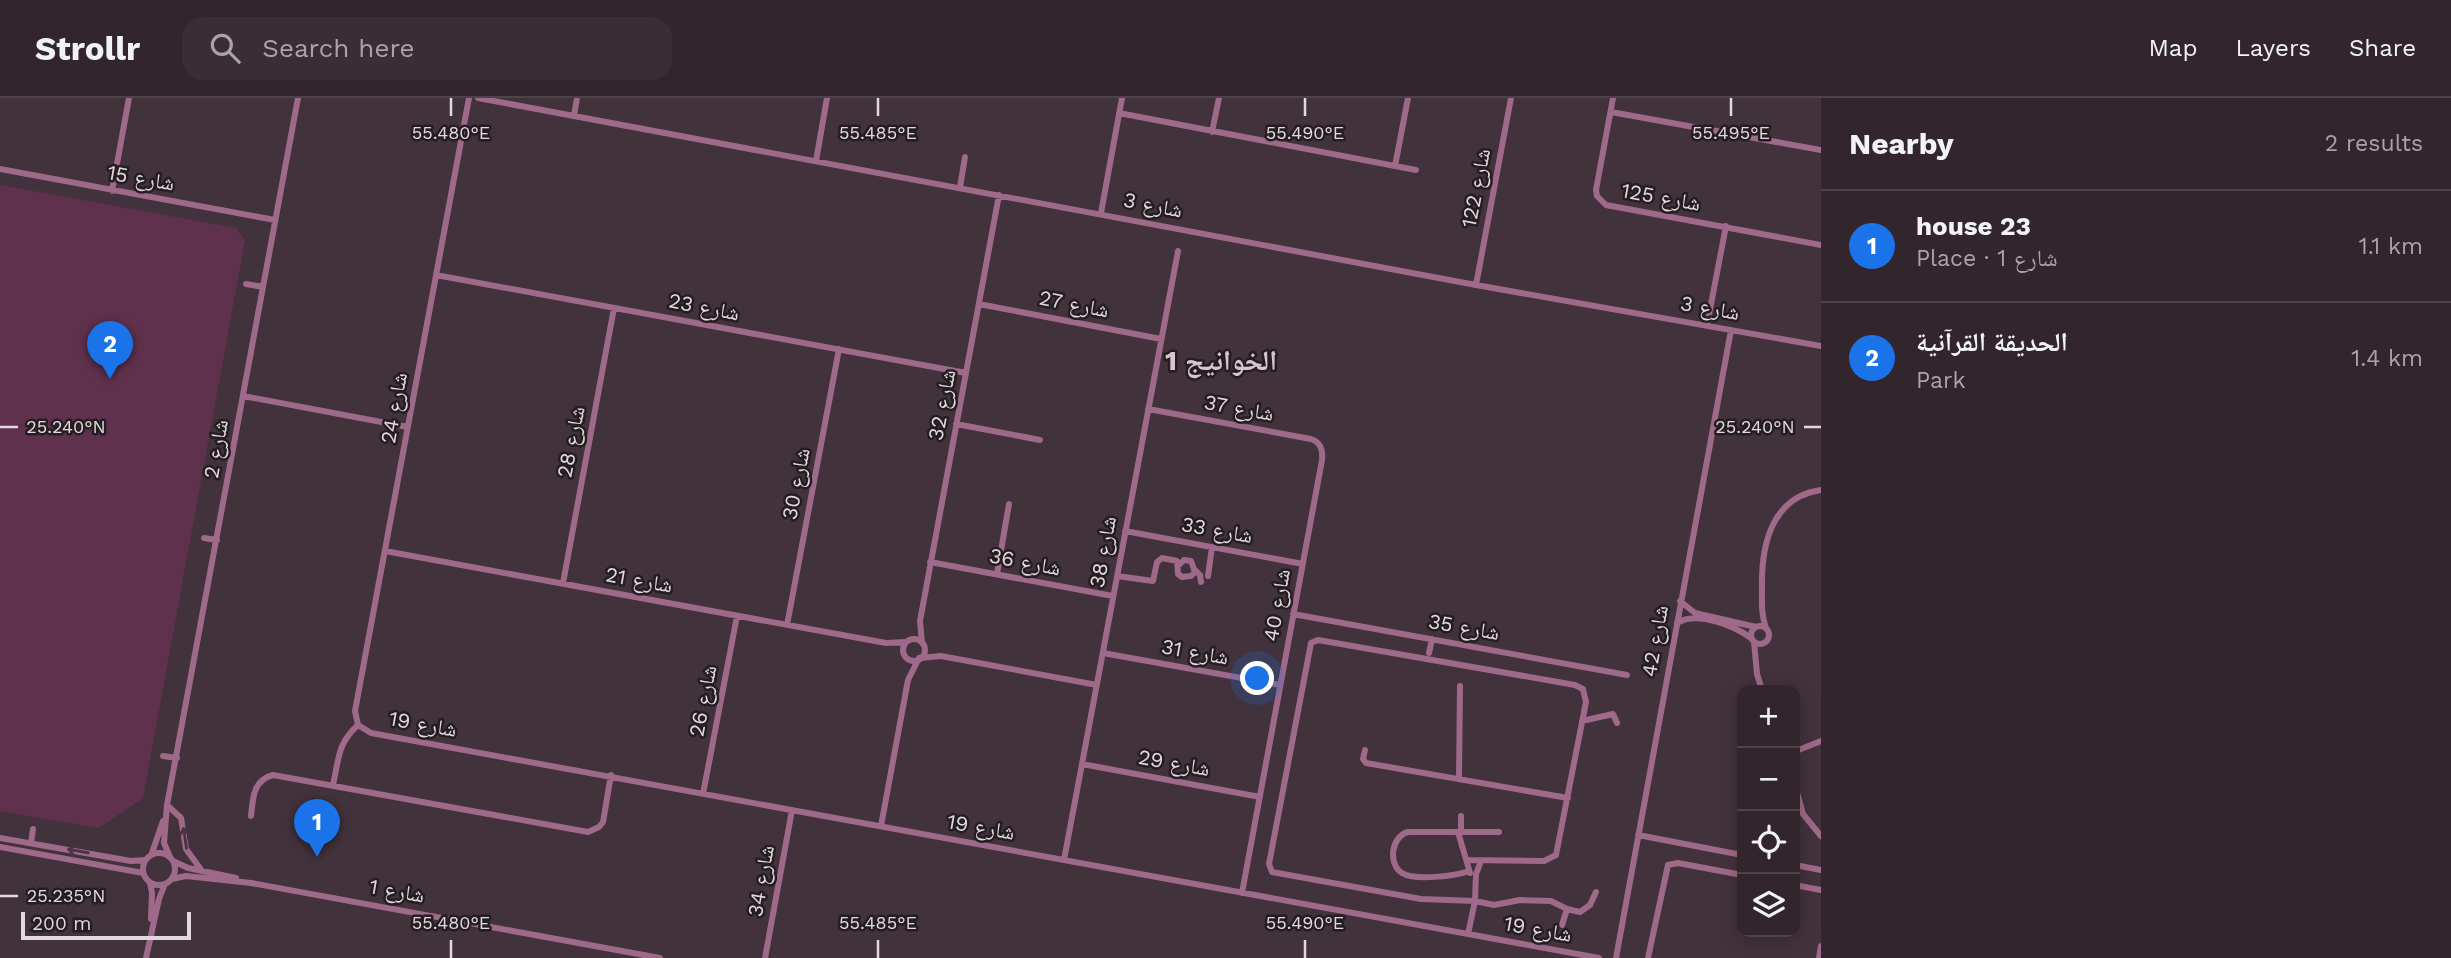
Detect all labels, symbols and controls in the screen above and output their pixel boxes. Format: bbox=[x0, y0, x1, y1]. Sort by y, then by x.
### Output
search box bbox=[182, 17, 672, 80]
text: Strollr bbox=[35, 29, 140, 68]
icon: search bbox=[206, 29, 244, 67]
text: Search here bbox=[262, 33, 415, 63]
text: Map bbox=[2149, 34, 2197, 62]
text: Layers bbox=[2235, 34, 2311, 62]
text: Share bbox=[2349, 34, 2416, 62]
text: 55.480°E bbox=[412, 122, 490, 143]
text: 55.485°E bbox=[839, 122, 917, 143]
text: 55.490°E bbox=[1266, 122, 1344, 143]
text: 55.495°E bbox=[1692, 122, 1770, 143]
text: Nearby bbox=[1849, 126, 1954, 161]
text: 2 results bbox=[2325, 130, 2423, 157]
street label: شارع 122 bbox=[1456, 146, 1496, 230]
street label: شارع 15 bbox=[105, 159, 177, 197]
street label: شارع 125 bbox=[1619, 177, 1703, 217]
street label: شارع 3 bbox=[1121, 187, 1185, 223]
text: house 23 bbox=[1916, 211, 2031, 241]
text: 1 bbox=[1867, 233, 1877, 260]
text: 1.1 km bbox=[2359, 233, 2423, 260]
text: Place · شارع 1 bbox=[1916, 245, 2058, 272]
street label: شارع 27 bbox=[1037, 284, 1111, 324]
street label: شارع 23 bbox=[666, 287, 742, 327]
street label: شارع 3 bbox=[1679, 290, 1741, 326]
pin: 2 bbox=[87, 321, 133, 379]
text: الحديقة القرآنية bbox=[1916, 327, 2068, 357]
district label: الخوانيج 1 bbox=[1165, 344, 1277, 379]
text: 2 bbox=[1865, 345, 1879, 372]
text: 1.4 km bbox=[2351, 345, 2423, 372]
street label: شارع 32 bbox=[922, 367, 962, 443]
text: Park bbox=[1916, 367, 1965, 394]
street label: شارع 24 bbox=[375, 371, 413, 445]
street label: شارع 37 bbox=[1202, 389, 1276, 427]
street label: شارع 28 bbox=[551, 404, 591, 480]
text: 25.240°N bbox=[26, 416, 106, 437]
text: 25.240°N bbox=[1715, 416, 1795, 437]
street label: شارع 2 bbox=[198, 418, 234, 480]
street label: شارع 30 bbox=[776, 446, 816, 522]
street label: شارع 33 bbox=[1179, 511, 1255, 549]
street label: شارع 38 bbox=[1084, 514, 1122, 590]
street label: شارع 36 bbox=[987, 542, 1063, 582]
street label: شارع 21 bbox=[603, 561, 675, 599]
street label: شارع 40 bbox=[1258, 567, 1296, 643]
street label: شارع 42 bbox=[1636, 603, 1674, 679]
street label: شارع 35 bbox=[1427, 608, 1501, 646]
street label: شارع 31 bbox=[1159, 633, 1231, 671]
your location bbox=[1240, 661, 1274, 695]
street label: شارع 26 bbox=[683, 663, 723, 739]
map controls bbox=[1737, 685, 1800, 937]
button: + bbox=[1737, 685, 1800, 748]
street label: شارع 19 bbox=[387, 705, 459, 743]
street label: شارع 29 bbox=[1136, 744, 1212, 782]
button: − bbox=[1737, 748, 1800, 811]
pin: 1 bbox=[294, 799, 340, 857]
street label: شارع 19 bbox=[945, 808, 1017, 846]
button: locate bbox=[1737, 811, 1800, 874]
one-way arrow bbox=[178, 827, 191, 850]
street label: شارع 34 bbox=[742, 843, 780, 919]
one-way arrow bbox=[67, 844, 90, 857]
street label: شارع 1 bbox=[368, 873, 426, 909]
button: layers bbox=[1737, 874, 1800, 937]
text: 25.235°N bbox=[27, 885, 105, 906]
scale bar bbox=[21, 909, 191, 941]
street label: شارع 19 bbox=[1502, 910, 1574, 948]
text: 200 m bbox=[32, 912, 91, 935]
text: 55.480°E bbox=[412, 912, 490, 933]
text: 55.485°E bbox=[839, 912, 917, 933]
text: 55.490°E bbox=[1266, 912, 1344, 933]

